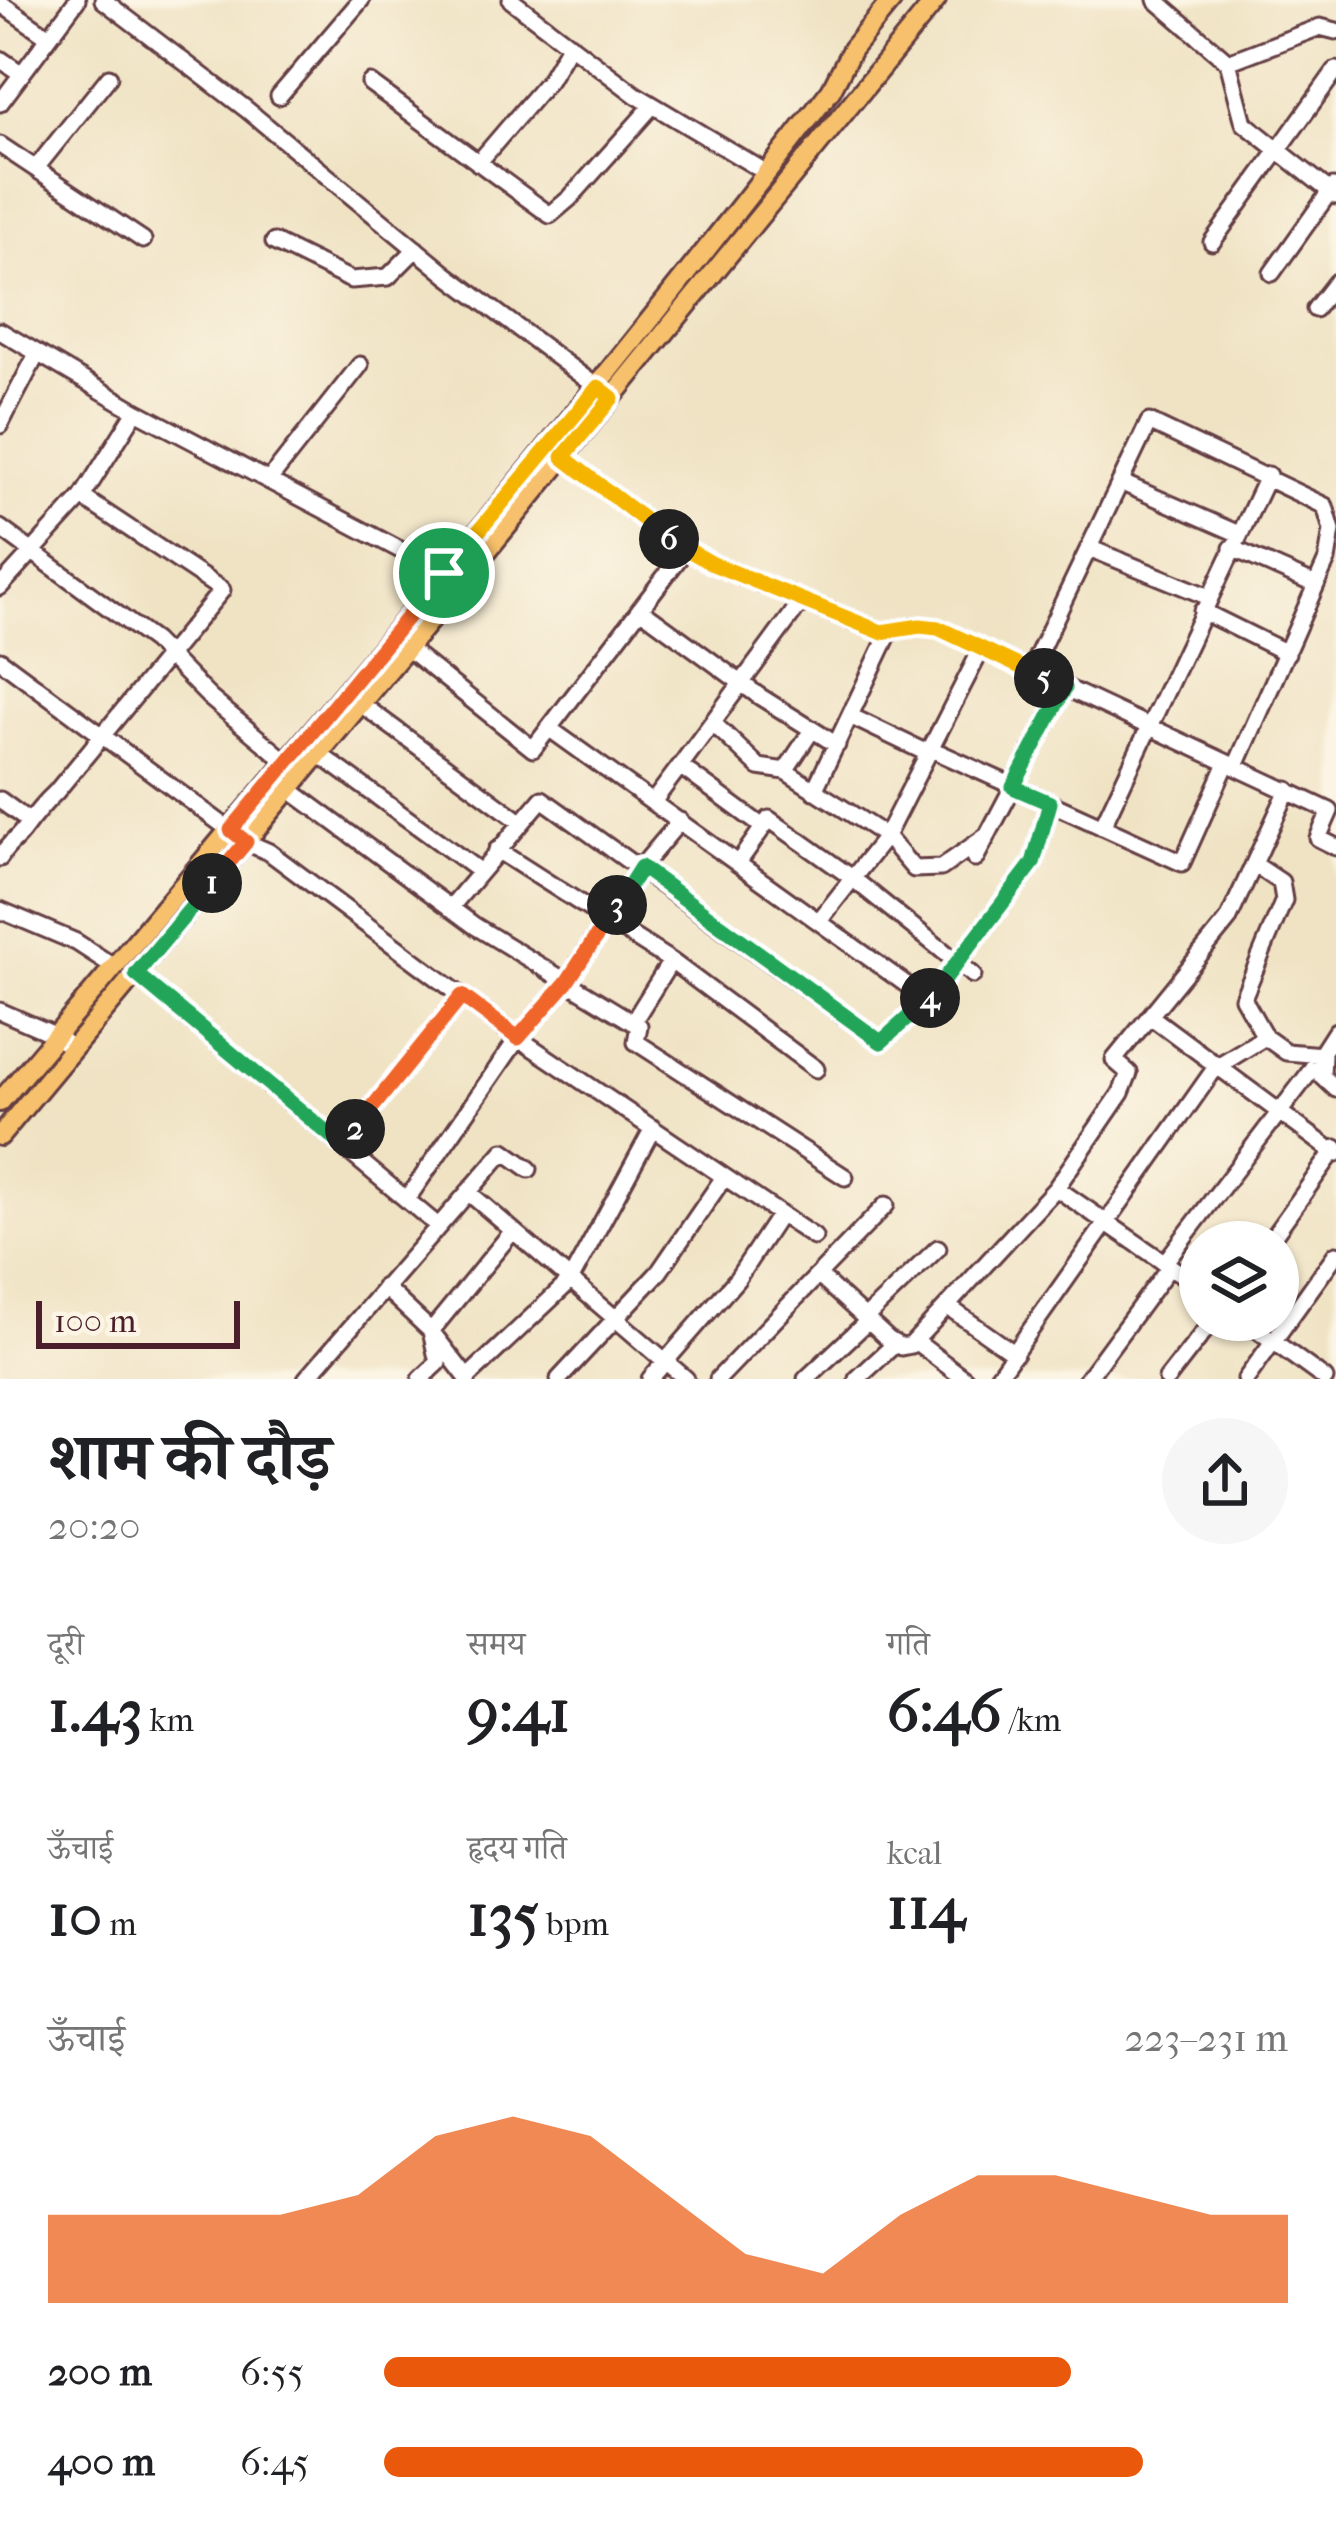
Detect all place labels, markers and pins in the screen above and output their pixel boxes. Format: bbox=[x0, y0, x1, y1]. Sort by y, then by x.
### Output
pin: 6 bbox=[639, 509, 699, 569]
pin bbox=[393, 522, 495, 624]
pin: 5 bbox=[1014, 648, 1074, 708]
pin: 1 bbox=[182, 853, 242, 913]
pin: 3 bbox=[587, 875, 647, 935]
pin: 4 bbox=[900, 968, 960, 1028]
pin: 2 bbox=[325, 1099, 385, 1159]

